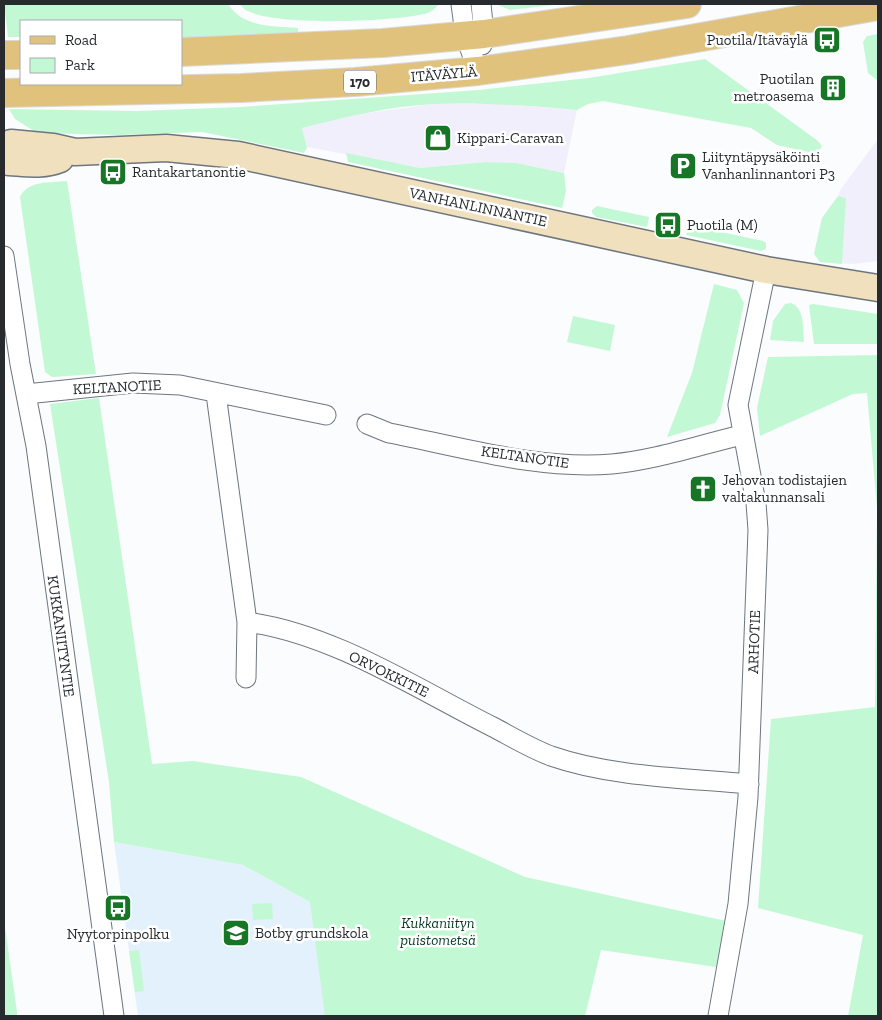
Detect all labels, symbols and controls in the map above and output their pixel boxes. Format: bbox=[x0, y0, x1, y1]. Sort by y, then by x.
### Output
legend bbox=[20, 20, 182, 85]
bus stop icon: Puotila/Itäväylä bbox=[812, 25, 842, 55]
text: Road bbox=[65, 31, 98, 49]
place label: Puotila/Itäväylä bbox=[707, 31, 808, 49]
text: Park bbox=[65, 56, 95, 74]
street label: ITÄVÄYLÄ bbox=[410, 62, 478, 86]
road number: 170 bbox=[344, 70, 376, 94]
place label: Puotilan metroasema bbox=[733, 70, 814, 105]
building icon: Puotilan metroasema bbox=[818, 73, 848, 103]
shop icon: Kippari-Caravan bbox=[423, 123, 453, 153]
place label: Kippari-Caravan bbox=[457, 129, 564, 147]
place label: Liityntäpysäköinti Vanhanlinnantori P3 bbox=[701, 148, 835, 183]
parking icon: Liityntäpysäköinti Vanhanlinnantori P3 bbox=[668, 151, 698, 181]
bus stop icon: Rantakartanontie bbox=[98, 157, 128, 187]
place label: Rantakartanontie bbox=[132, 163, 246, 181]
street label: VANHANLINNANTIE bbox=[407, 183, 549, 230]
bus stop icon: Puotila (M) bbox=[653, 210, 683, 240]
place label: Puotila (M) bbox=[687, 216, 758, 234]
street label: KELTANOTIE bbox=[72, 376, 162, 398]
street label: KELTANOTIE bbox=[480, 442, 570, 472]
place label: Jehovan todistajien valtakunnansali bbox=[722, 471, 847, 506]
church icon: Jehovan todistajien valtakunnansali bbox=[688, 474, 718, 504]
street label: KUKKANIITYNTIE bbox=[44, 574, 78, 698]
street label: ARHOTIE bbox=[744, 610, 764, 674]
street label: ORVOKKITIE bbox=[346, 647, 432, 701]
bus stop icon: Nyytorpinpolku bbox=[103, 893, 133, 923]
park label: Kukkaniityn puistometsä bbox=[399, 914, 476, 949]
school or university icon: Botby grundskola bbox=[221, 918, 251, 948]
place label: Botby grundskola bbox=[255, 924, 369, 942]
place label: Nyytorpinpolku bbox=[67, 925, 170, 943]

